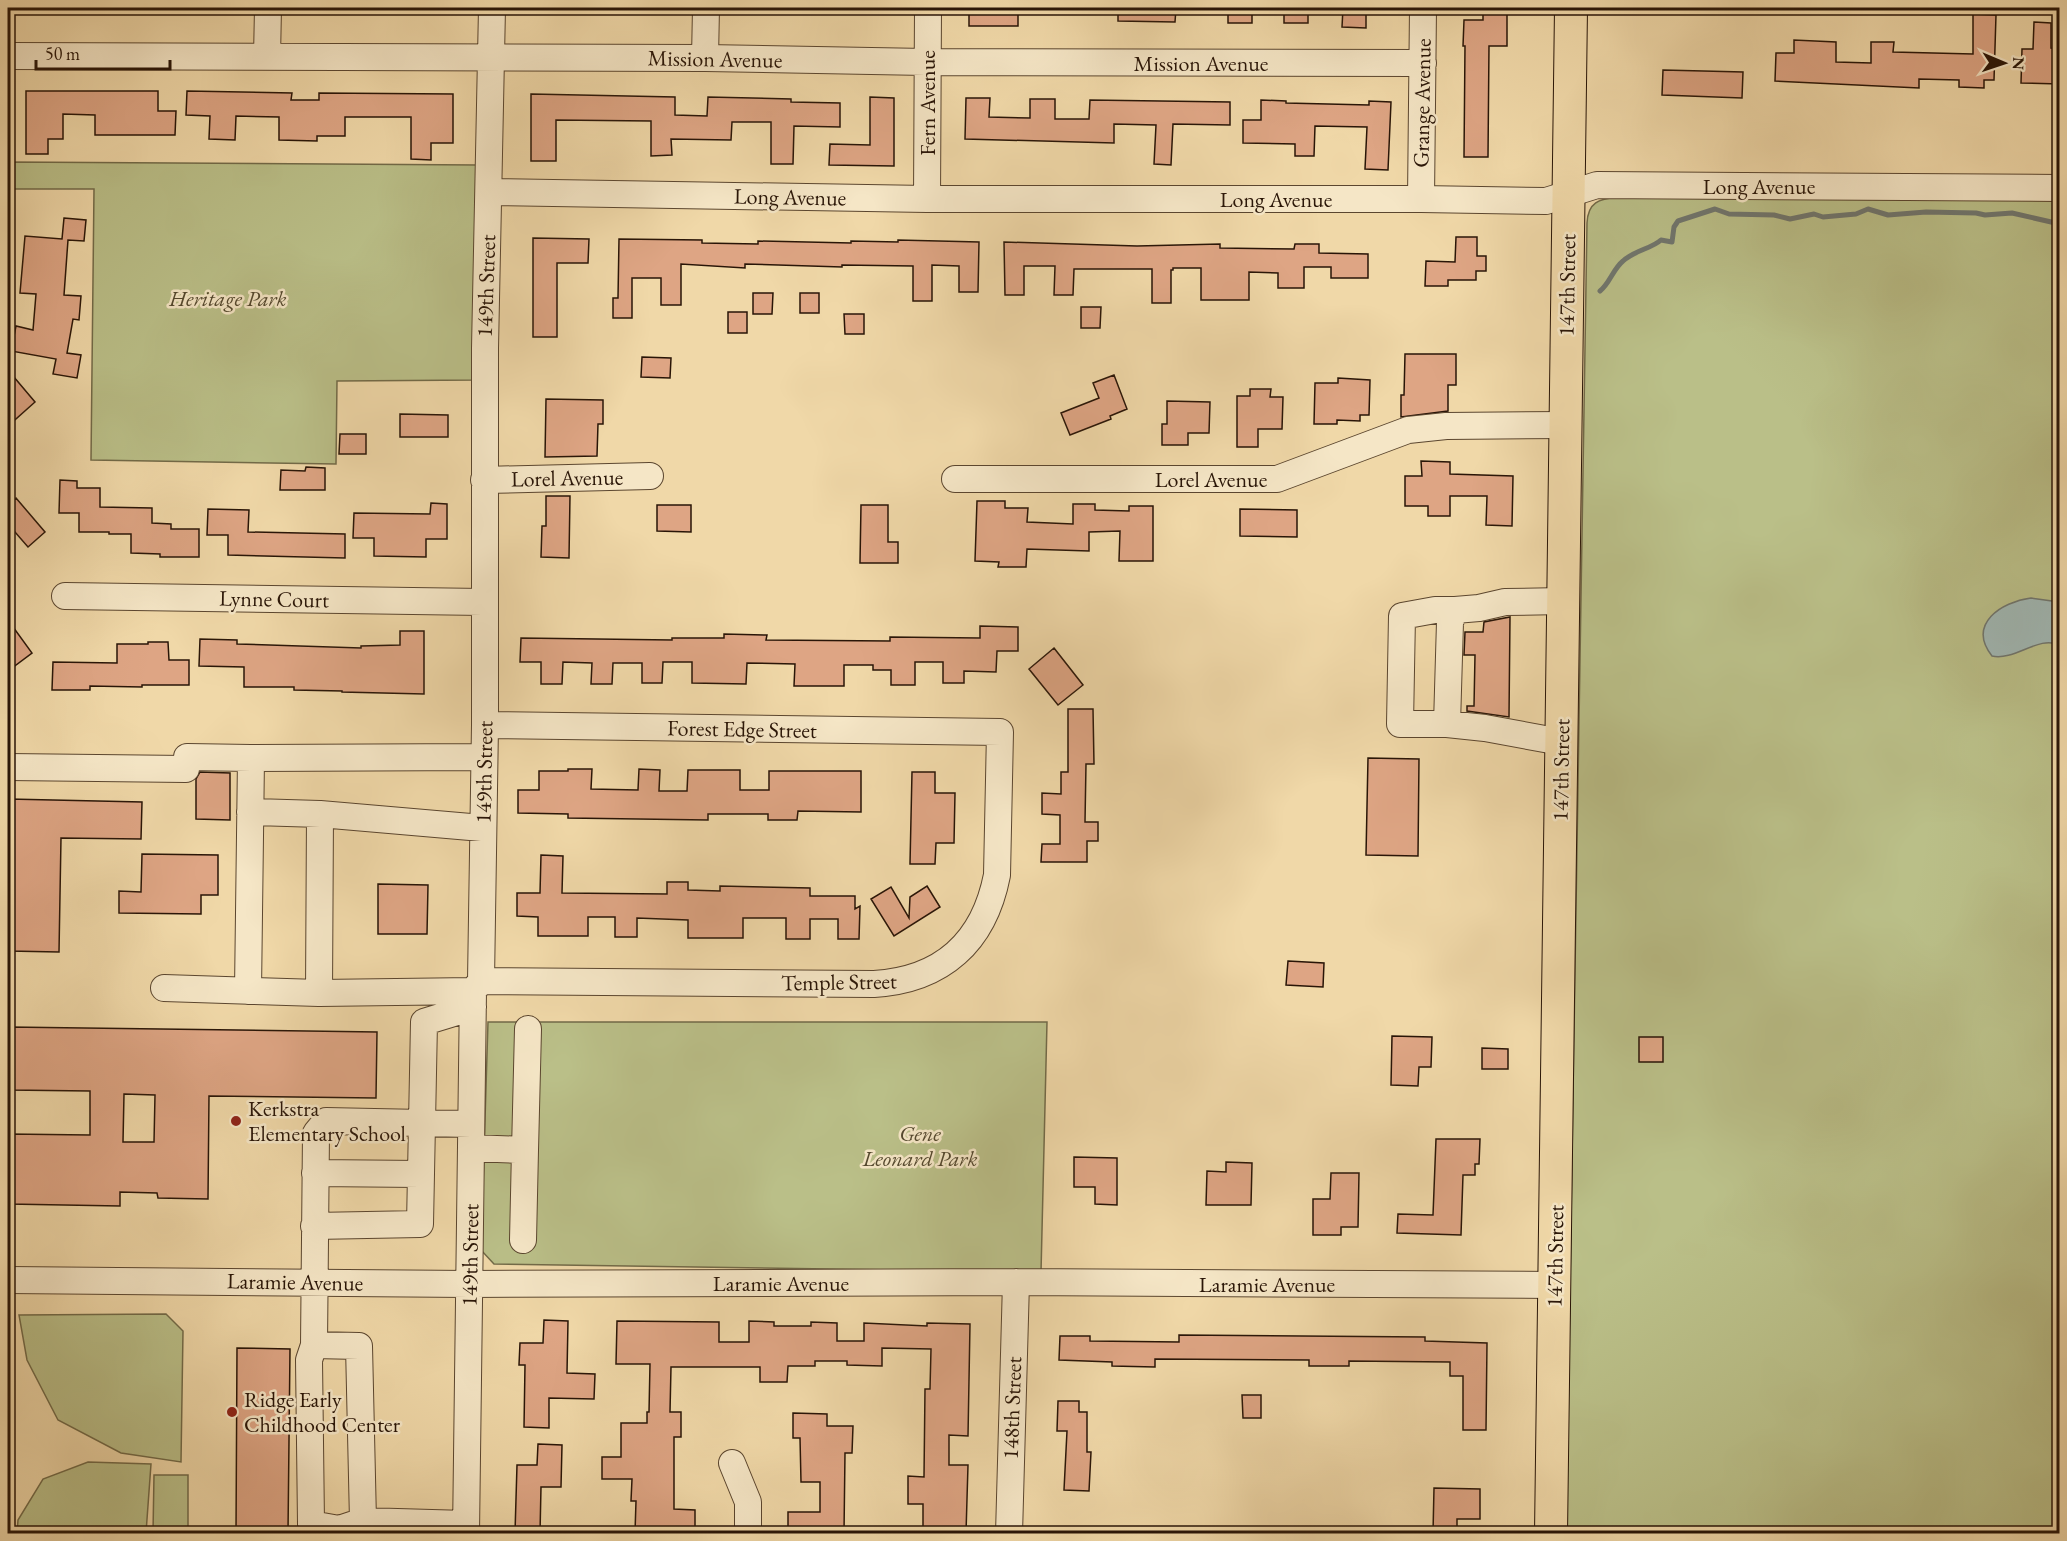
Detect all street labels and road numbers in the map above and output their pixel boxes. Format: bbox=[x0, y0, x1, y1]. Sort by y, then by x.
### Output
street label: Grange Avenue bbox=[1406, 38, 1438, 168]
street label: Mission Avenue bbox=[647, 43, 783, 75]
street label: Mission Avenue bbox=[1134, 49, 1269, 78]
street label: Fern Avenue bbox=[913, 50, 942, 156]
street label: Long Avenue bbox=[1703, 172, 1816, 201]
street label: Long Avenue bbox=[734, 182, 847, 212]
street label: Long Avenue bbox=[1220, 185, 1333, 214]
street label: 147th Street bbox=[1552, 233, 1582, 337]
street label: 149th Street bbox=[470, 234, 502, 338]
street label: Lorel Avenue bbox=[511, 463, 624, 493]
street label: Lorel Avenue bbox=[1155, 465, 1268, 494]
street label: Lynne Court bbox=[219, 584, 329, 614]
street label: Forest Edge Street bbox=[667, 713, 817, 745]
street label: 147th Street bbox=[1546, 718, 1576, 822]
street label: 149th Street bbox=[469, 720, 499, 824]
street label: Temple Street bbox=[781, 966, 897, 998]
street label: 149th Street bbox=[455, 1203, 485, 1307]
street label: 147th Street bbox=[1540, 1204, 1570, 1308]
street label: Laramie Avenue bbox=[227, 1266, 364, 1298]
street label: Laramie Avenue bbox=[713, 1269, 850, 1298]
street label: Laramie Avenue bbox=[1199, 1270, 1336, 1299]
street label: 148th Street bbox=[996, 1356, 1028, 1460]

